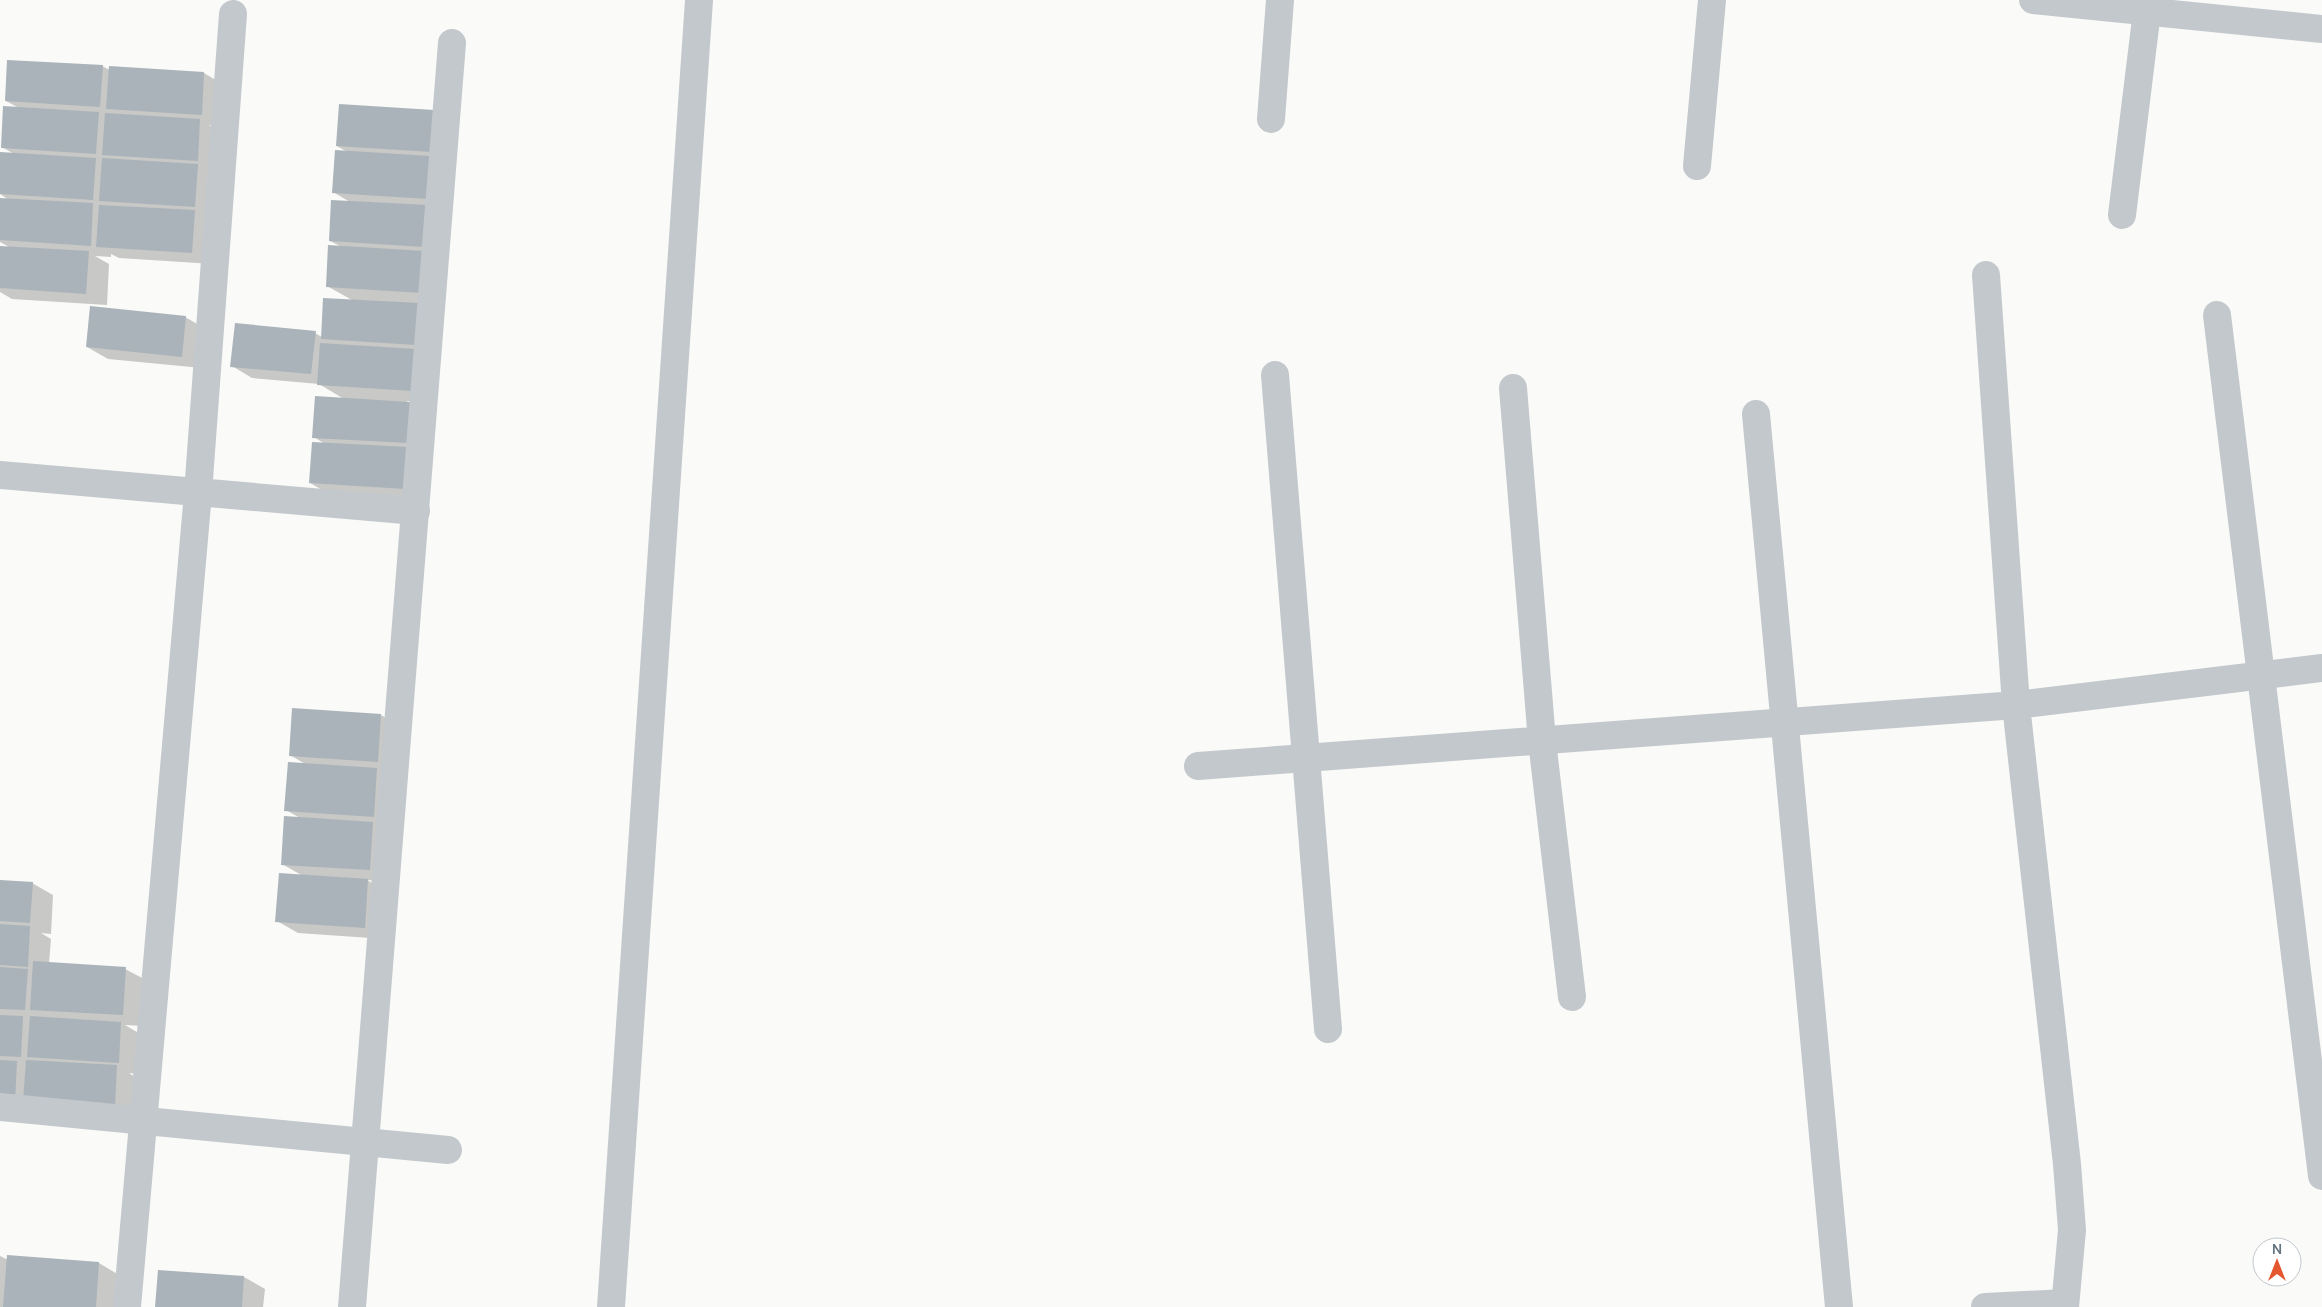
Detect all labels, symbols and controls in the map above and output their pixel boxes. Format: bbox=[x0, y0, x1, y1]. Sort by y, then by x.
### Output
north arrow bbox=[2252, 1237, 2302, 1287]
text: N bbox=[2272, 1239, 2282, 1258]

